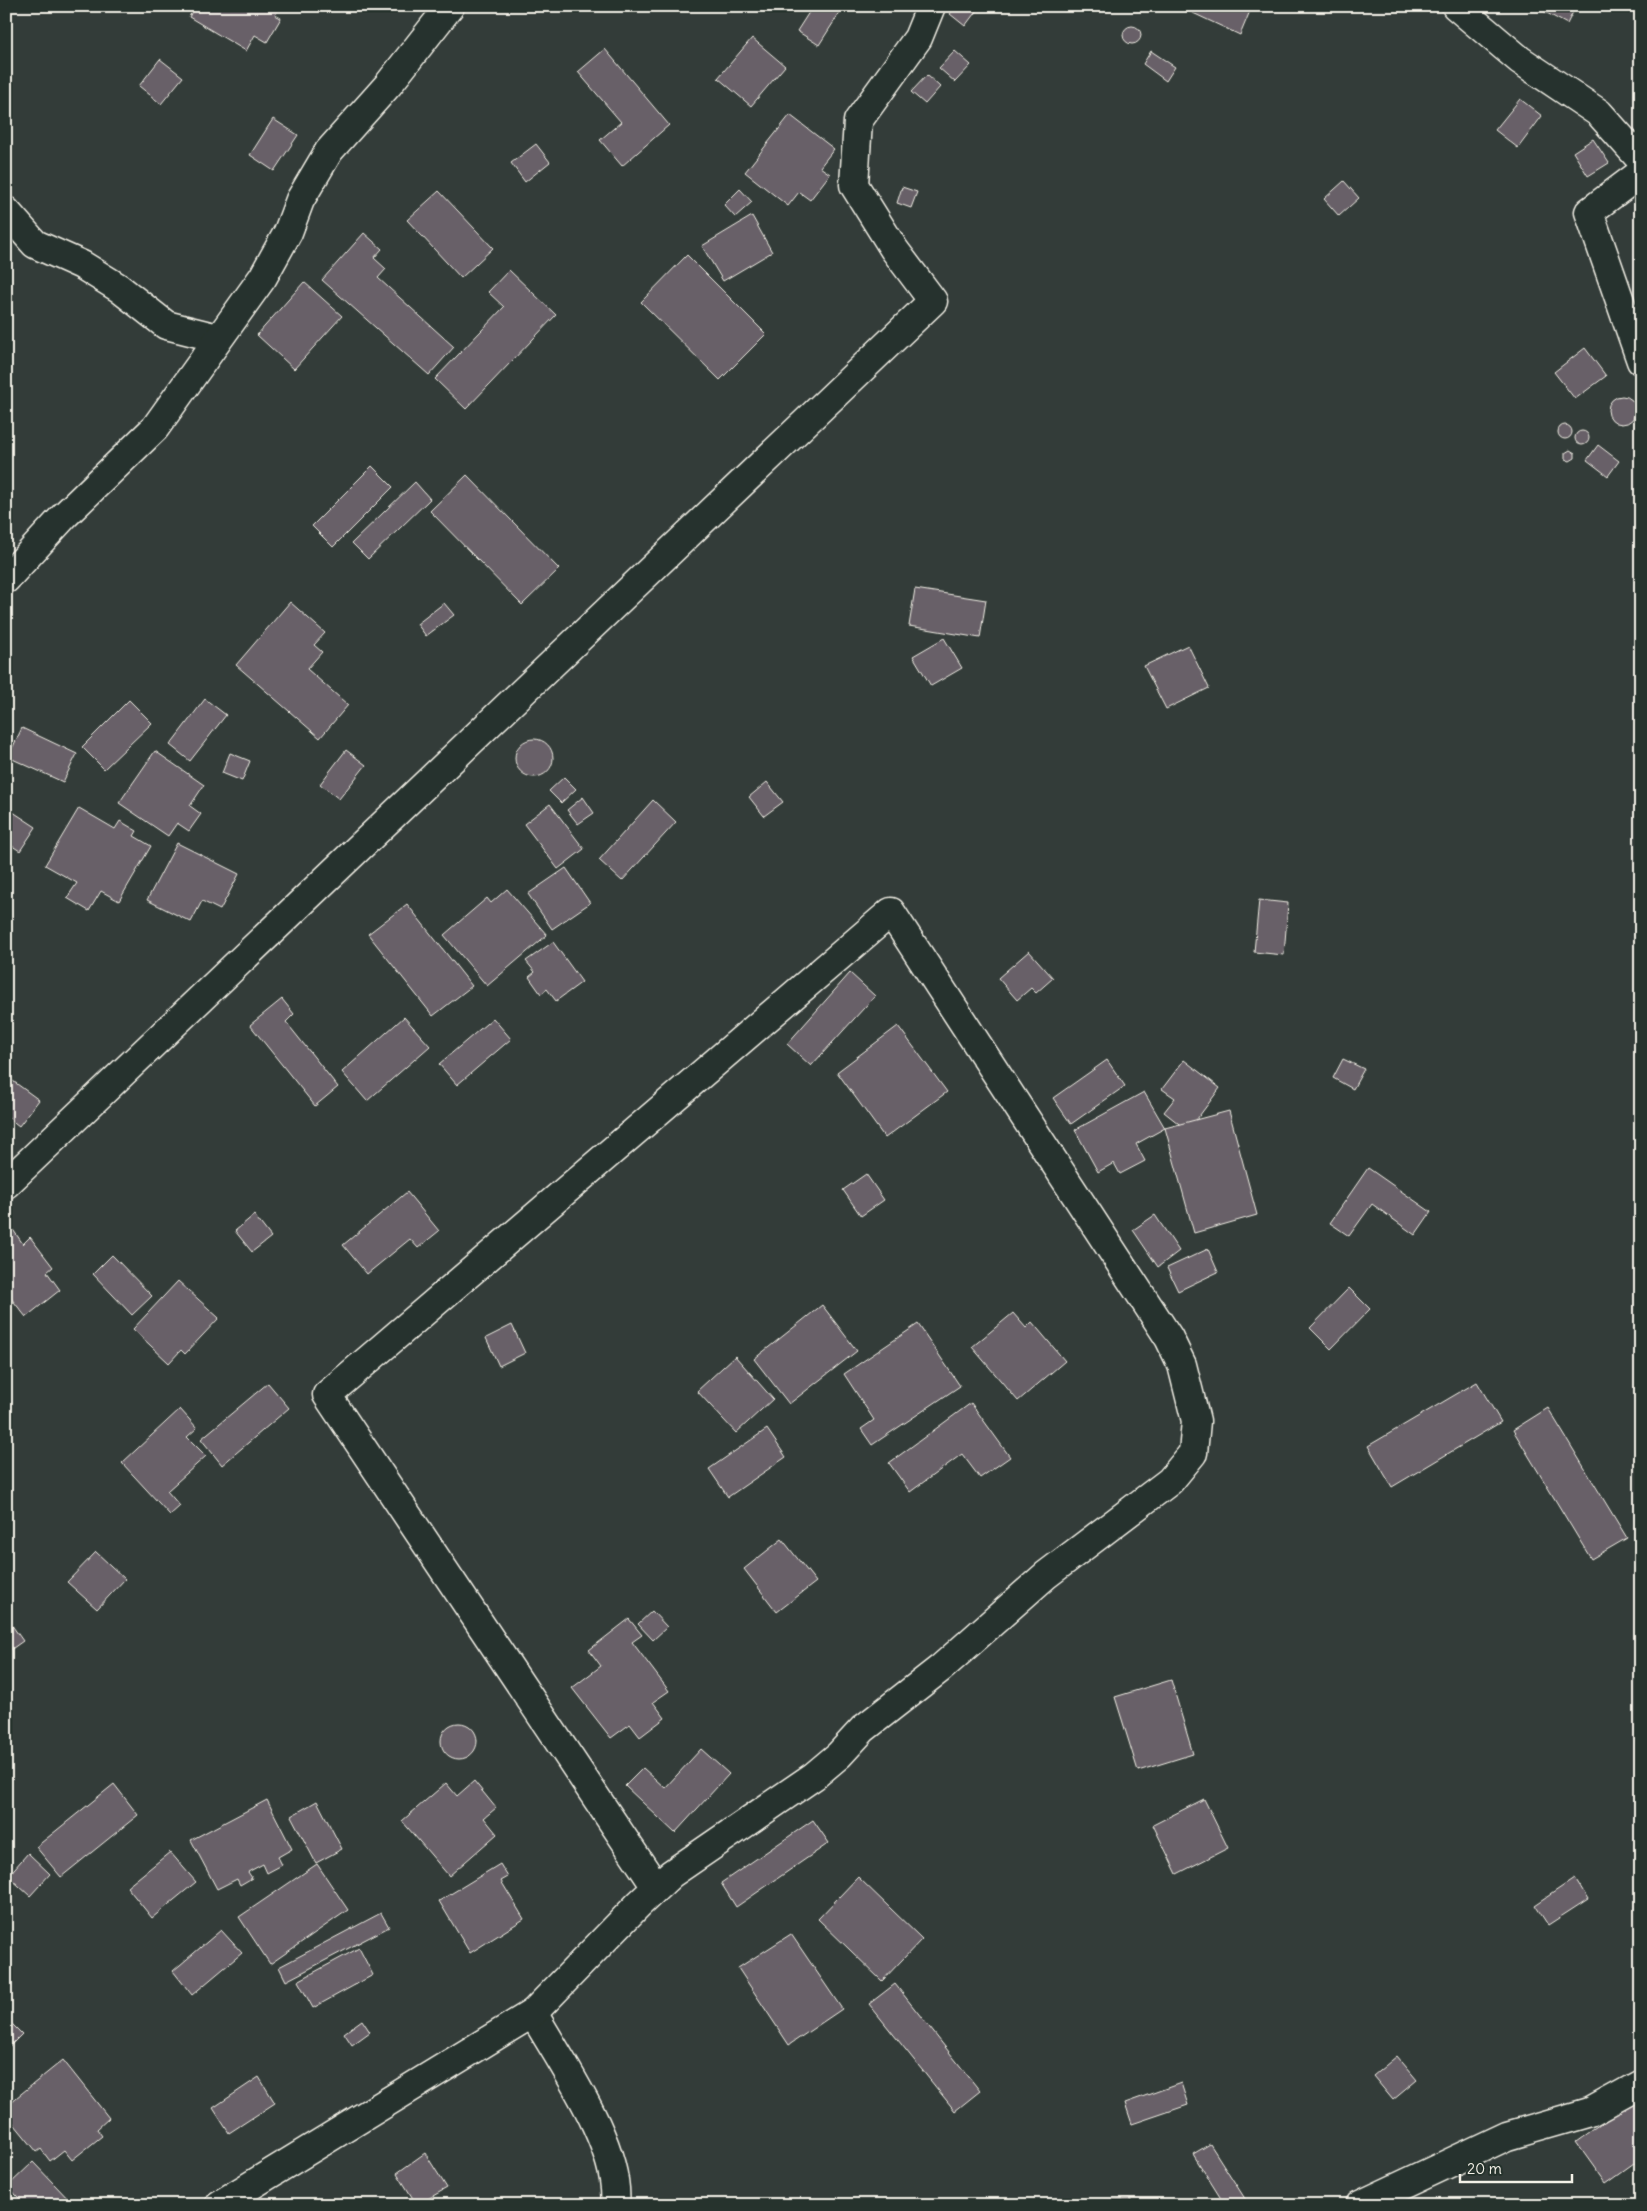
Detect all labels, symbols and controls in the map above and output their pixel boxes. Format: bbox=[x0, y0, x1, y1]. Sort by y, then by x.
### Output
scale bar bbox=[1460, 2151, 1572, 2183]
text: 20 m bbox=[1467, 2159, 1502, 2178]

